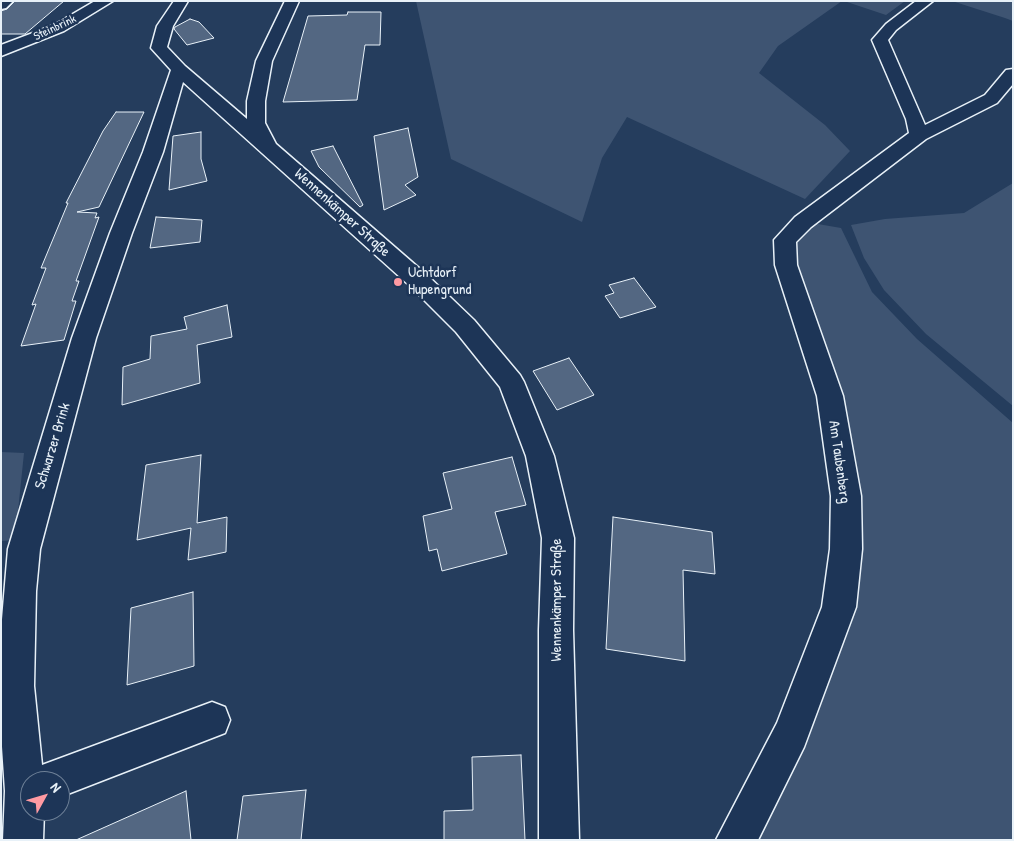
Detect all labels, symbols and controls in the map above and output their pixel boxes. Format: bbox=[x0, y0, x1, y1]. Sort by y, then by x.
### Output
street label: Steinbrink bbox=[31, 12, 79, 44]
street label: Wennenkämper Straße bbox=[290, 165, 394, 261]
place label: Uchtdorf Hupengrund bbox=[408, 264, 471, 299]
marker: Uchtdorf Hupengrund bbox=[392, 276, 404, 288]
street label: Schwarzer Brink bbox=[31, 401, 75, 491]
street label: Am Taubenberg bbox=[824, 419, 854, 505]
street label: Wennenkämper Straße bbox=[548, 538, 566, 662]
north arrow bbox=[20, 771, 70, 821]
text: N bbox=[47, 778, 66, 796]

